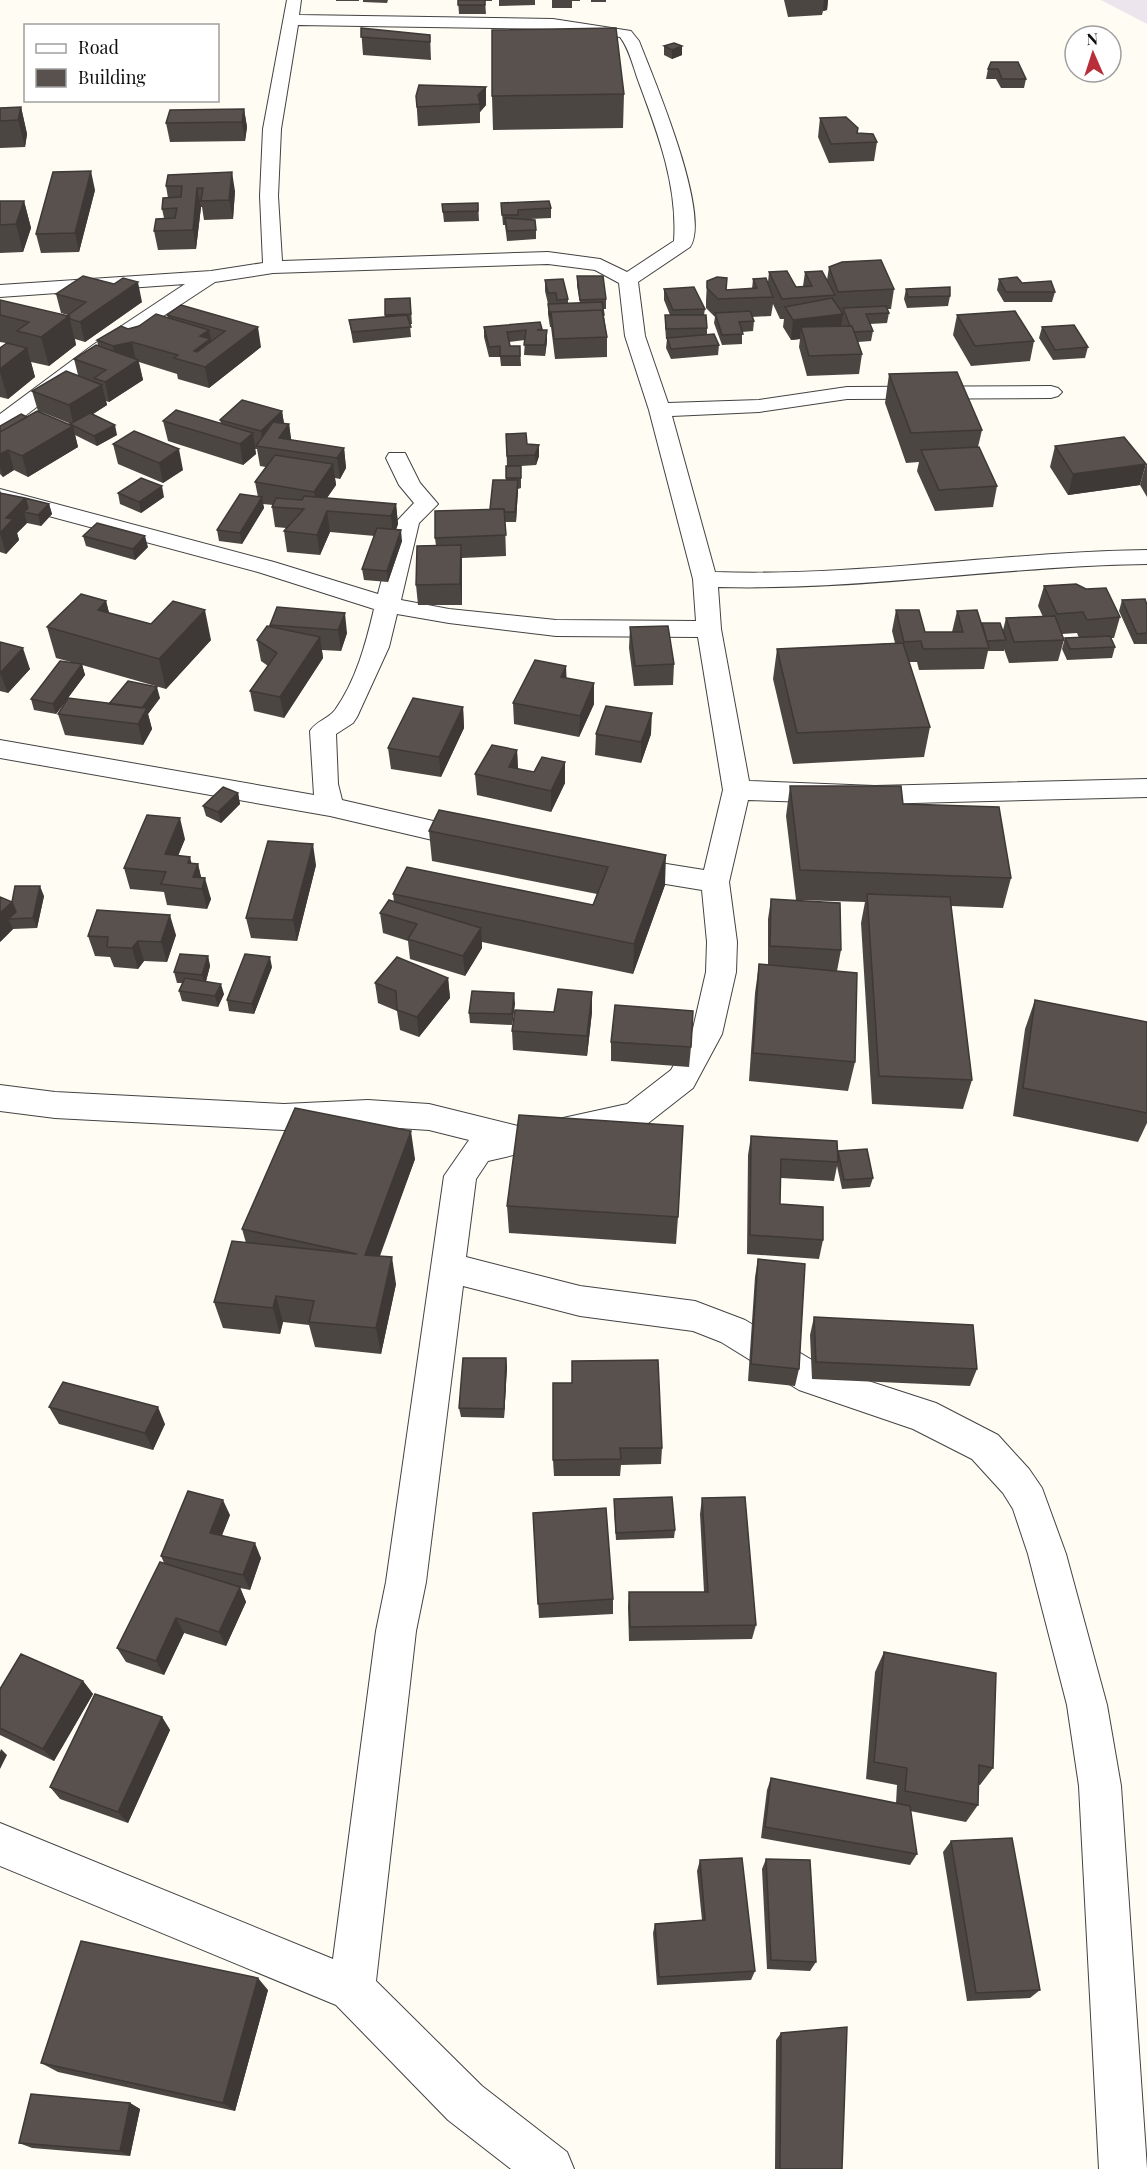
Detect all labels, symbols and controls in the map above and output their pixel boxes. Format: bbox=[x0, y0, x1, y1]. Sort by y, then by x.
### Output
legend bbox=[24, 24, 219, 102]
north arrow bbox=[1063, 24, 1123, 84]
text: N bbox=[1086, 28, 1099, 49]
text: Road bbox=[78, 35, 119, 59]
text: Building bbox=[78, 65, 146, 89]

